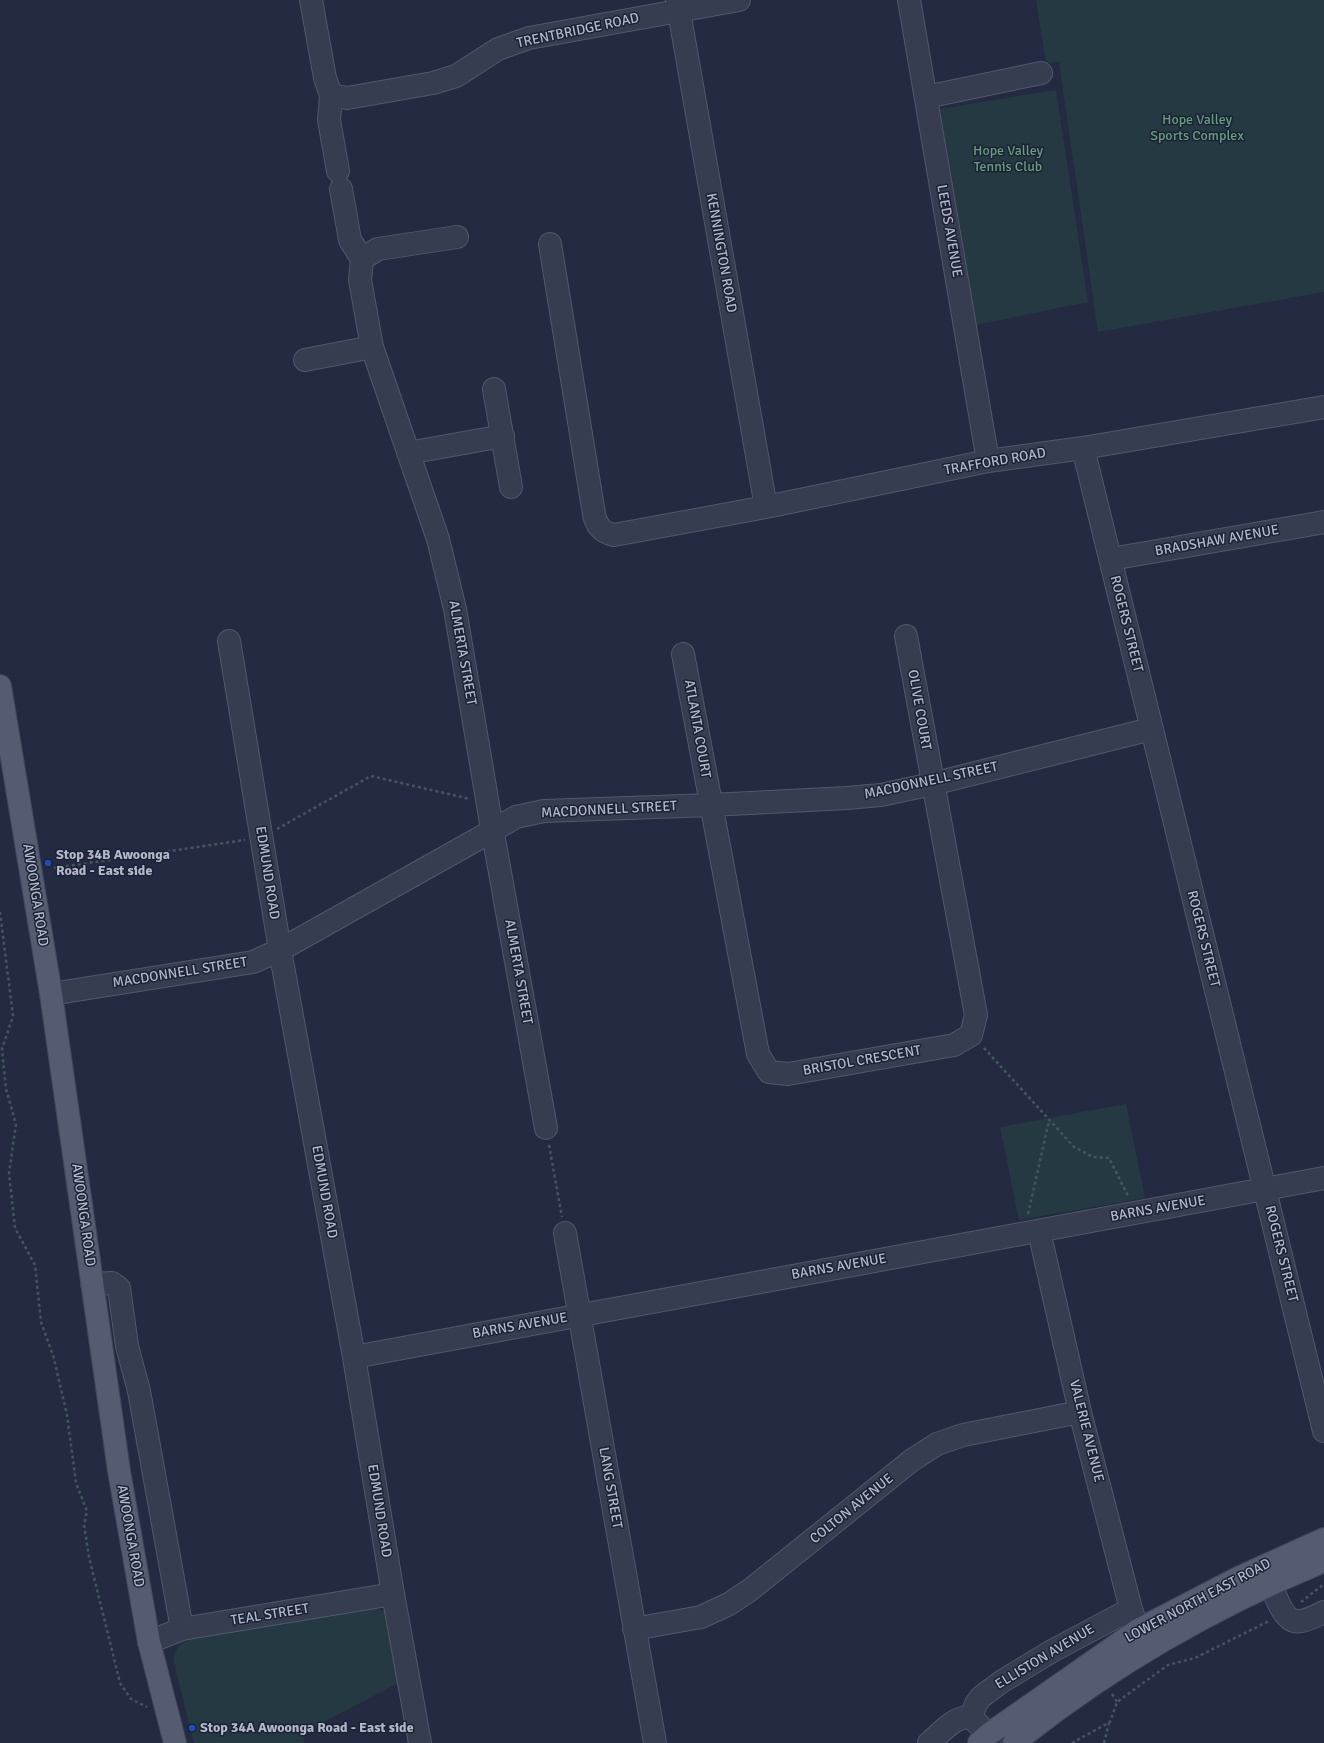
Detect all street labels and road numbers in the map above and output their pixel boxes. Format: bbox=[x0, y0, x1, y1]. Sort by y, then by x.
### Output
street label: TRENTBRIDGE ROAD bbox=[515, 10, 641, 52]
street label: LEEDS AVENUE bbox=[933, 183, 965, 279]
street label: KENNINGTON ROAD bbox=[702, 192, 740, 314]
street label: TRAFFORD ROAD bbox=[943, 445, 1047, 479]
street label: BRADSHAW AVENUE bbox=[1154, 522, 1280, 560]
street label: ROGERS STREET bbox=[1106, 574, 1146, 674]
street label: ALMERTA STREET bbox=[444, 599, 480, 707]
street label: OLIVE COURT bbox=[904, 668, 934, 752]
street label: ATLANTA COURT bbox=[680, 679, 714, 779]
street label: MACDONNELL STREET bbox=[863, 759, 999, 803]
street label: MACDONNELL STREET bbox=[541, 798, 677, 822]
street label: EDMUND ROAD bbox=[251, 825, 283, 921]
street label: AWOONGA ROAD bbox=[19, 843, 51, 947]
street label: ROGERS STREET bbox=[1183, 889, 1223, 989]
street label: ALMERTA STREET bbox=[500, 918, 536, 1026]
street label: MACDONNELL STREET bbox=[111, 954, 249, 992]
street label: BRISTOL CRESCENT bbox=[802, 1042, 922, 1080]
street label: EDMUND ROAD bbox=[308, 1144, 340, 1240]
street label: AWOONGA ROAD bbox=[67, 1163, 99, 1267]
street label: BARNS AVENUE bbox=[1109, 1192, 1207, 1226]
street label: ROGERS STREET bbox=[1261, 1204, 1301, 1304]
street label: BARNS AVENUE bbox=[790, 1250, 888, 1284]
street label: BARNS AVENUE bbox=[471, 1309, 569, 1343]
street label: VALERIE AVENUE bbox=[1065, 1378, 1107, 1484]
street label: LANG STREET bbox=[595, 1446, 625, 1530]
street label: EDMUND ROAD bbox=[363, 1463, 395, 1559]
street label: COLTON AVENUE bbox=[807, 1470, 897, 1548]
street label: AWOONGA ROAD bbox=[113, 1484, 147, 1588]
street label: LOWER NORTH EAST ROAD bbox=[1122, 1555, 1274, 1647]
street label: TEAL STREET bbox=[230, 1601, 310, 1629]
street label: ELLISTON AVENUE bbox=[992, 1621, 1098, 1693]

